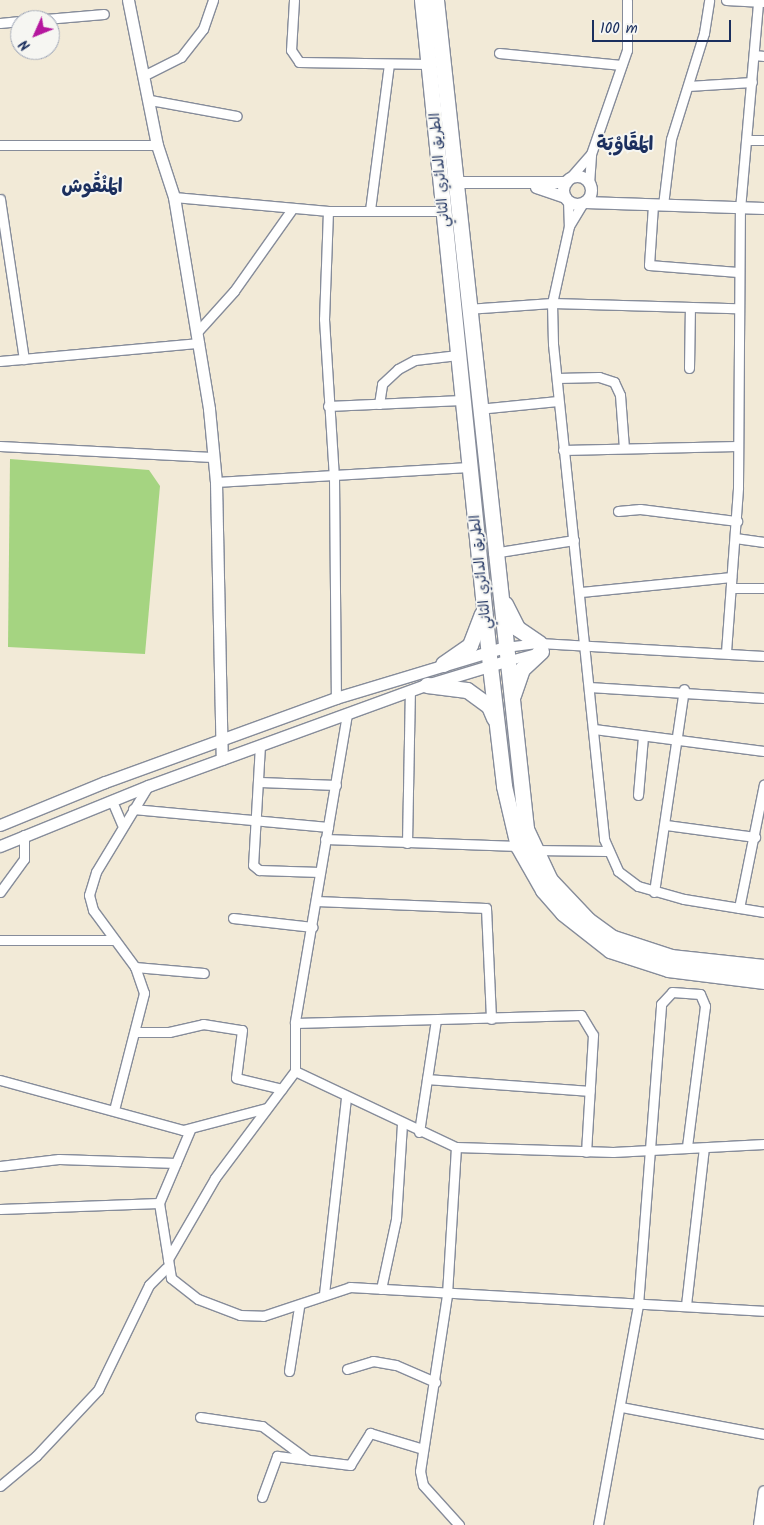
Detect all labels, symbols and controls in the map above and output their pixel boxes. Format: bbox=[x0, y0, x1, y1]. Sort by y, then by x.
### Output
north arrow bbox=[10, 10, 60, 60]
scale bar bbox=[594, 10, 733, 42]
text: 100 m bbox=[600, 17, 638, 41]
text: N bbox=[14, 34, 36, 56]
street label: الطريق الدائري الثاني bbox=[427, 112, 453, 228]
district label: المَقَاوْبَة bbox=[597, 135, 653, 157]
district label: المَنْقُوش bbox=[61, 177, 123, 199]
street label: الطريق الدائري الثاني bbox=[467, 514, 495, 630]

